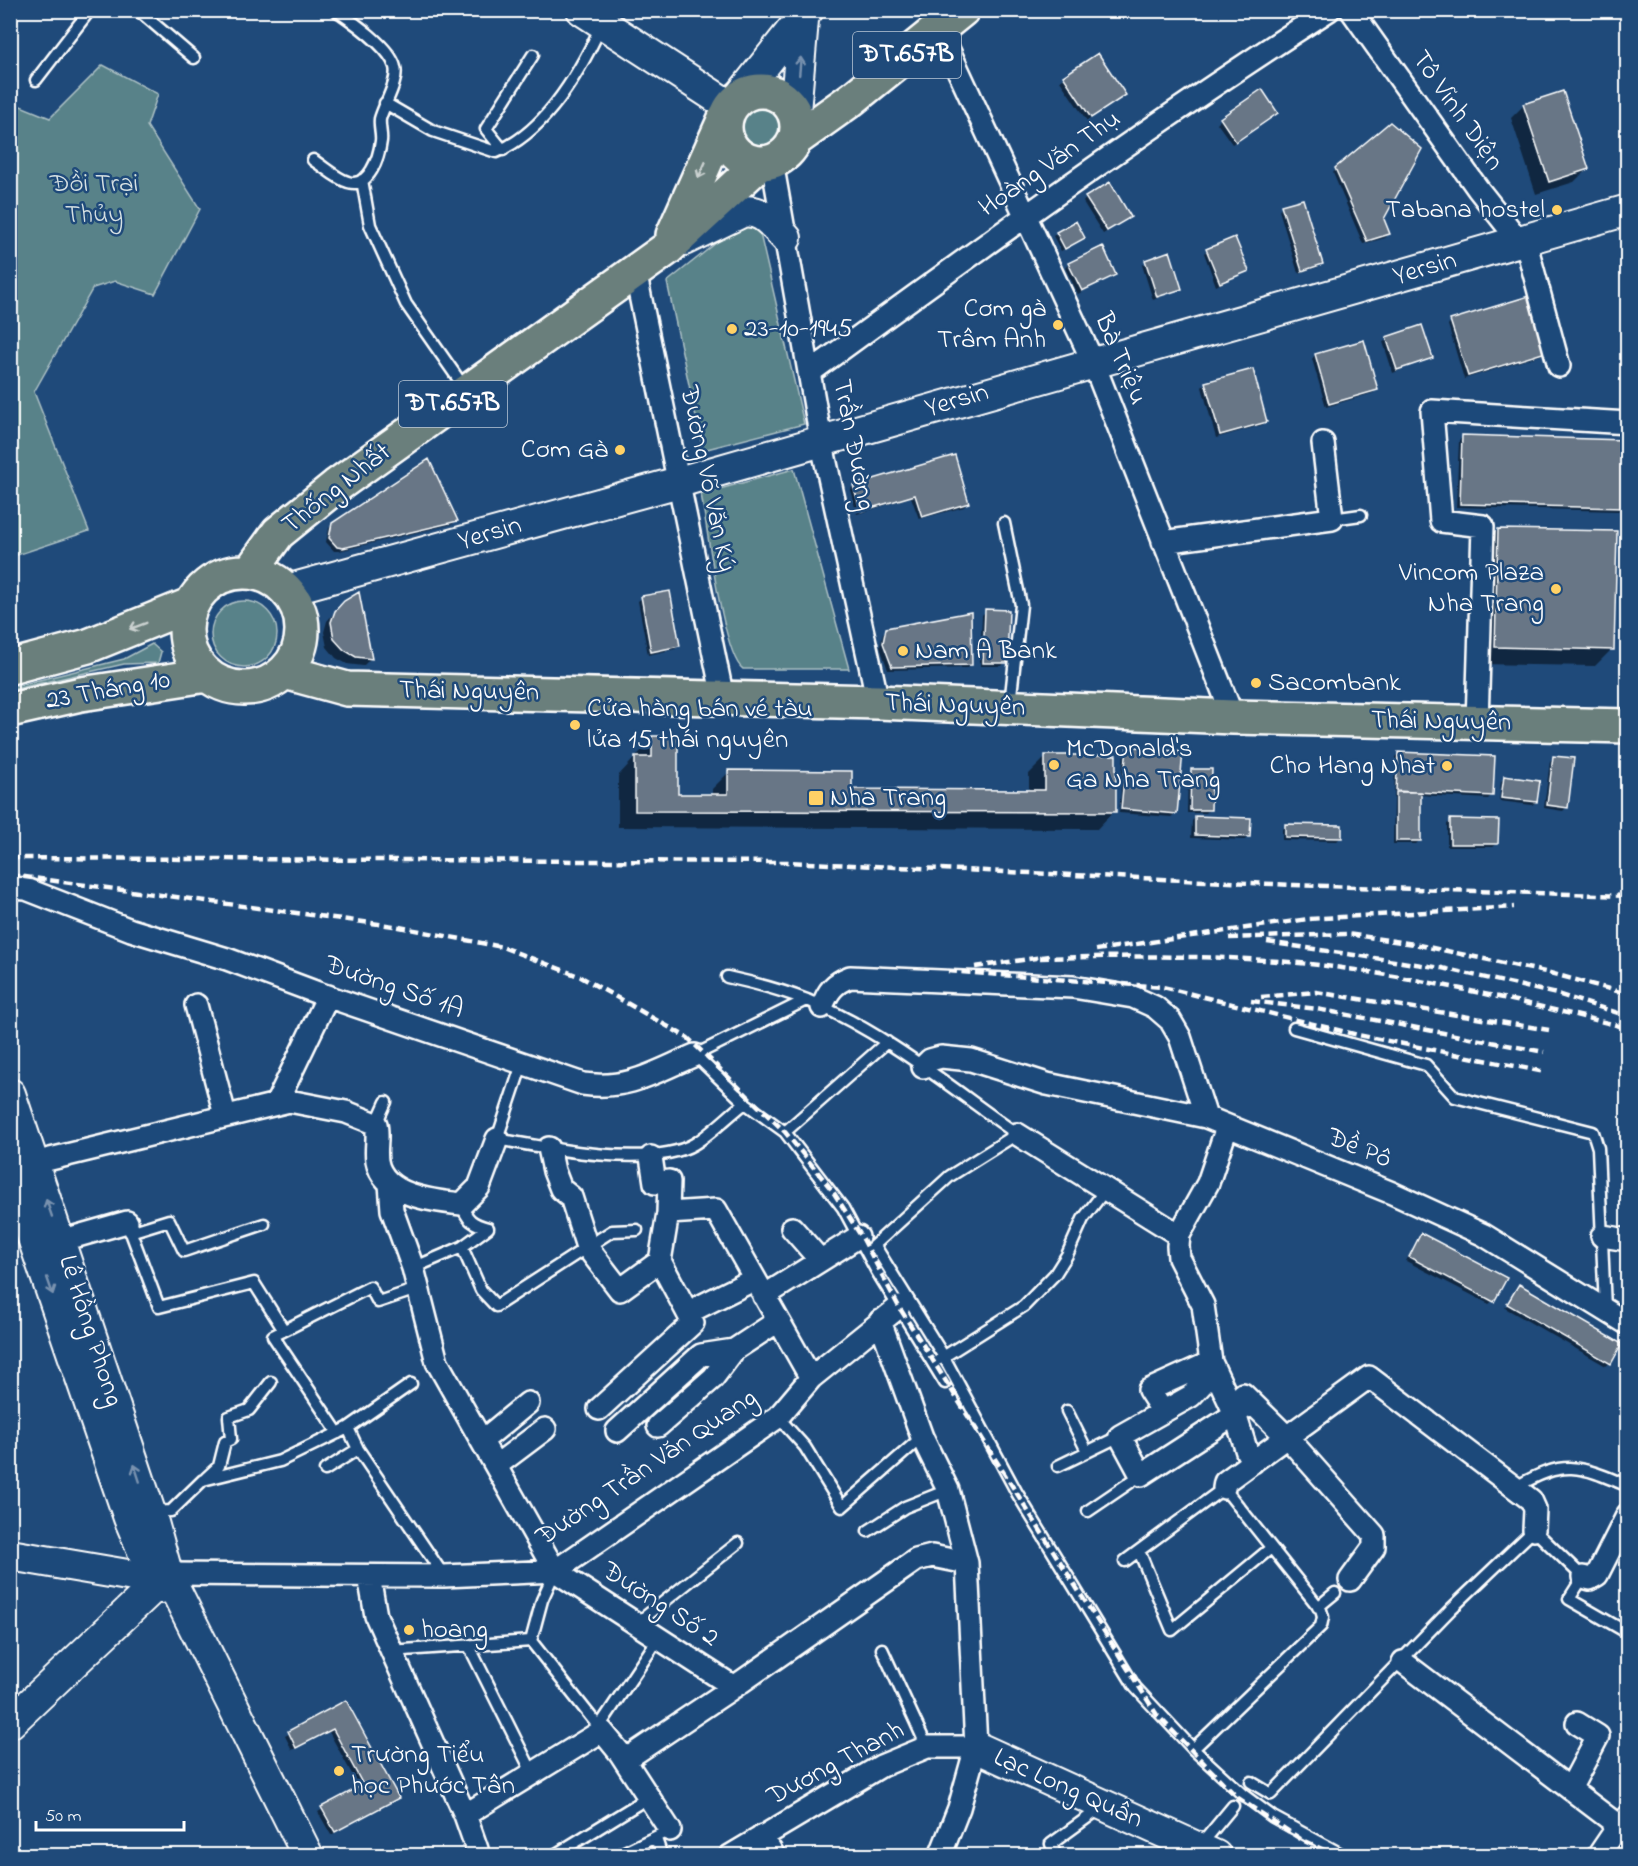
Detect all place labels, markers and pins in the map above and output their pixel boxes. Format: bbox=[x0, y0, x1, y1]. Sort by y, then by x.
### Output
place label: Tabana hostel bbox=[1385, 191, 1545, 230]
marker: Tabana hostel bbox=[1550, 203, 1564, 217]
place label: Cơm gà Trâm Anh bbox=[937, 290, 1046, 360]
place label: 23-10-1945 bbox=[744, 310, 852, 349]
marker: Cơm gà Trâm Anh bbox=[1051, 318, 1065, 332]
marker: 23-10-1945 bbox=[725, 322, 739, 336]
place label: Cơm Gà bbox=[521, 431, 608, 470]
marker: Cơm Gà bbox=[613, 443, 627, 457]
place label: Vincom Plaza Nha Trang bbox=[1398, 554, 1544, 624]
marker: Vincom Plaza Nha Trang bbox=[1549, 582, 1563, 596]
place label: Nam A Bank bbox=[915, 632, 1057, 671]
marker: Nam A Bank bbox=[896, 644, 910, 658]
place label: Sacombank bbox=[1268, 664, 1401, 703]
marker: Sacombank bbox=[1249, 676, 1263, 690]
place label: Cửa hàng bán vé tàu lửa 15 thái nguyên bbox=[587, 690, 813, 760]
marker: Cửa hàng bán vé tàu lửa 15 thái nguyên bbox=[568, 718, 582, 732]
place label: McDonald's Ga Nha Trang bbox=[1066, 730, 1221, 800]
place label: Cho Hang Nhat bbox=[1269, 747, 1435, 786]
marker: McDonald's Ga Nha Trang bbox=[1047, 758, 1061, 772]
marker: Cho Hang Nhat bbox=[1440, 759, 1454, 773]
place label: Nha Trang bbox=[830, 779, 946, 818]
marker: Nha Trang bbox=[807, 789, 825, 807]
place label: hoang bbox=[421, 1611, 488, 1650]
marker: hoang bbox=[402, 1623, 416, 1637]
place label: Trường Tiểu học Phước Tân bbox=[351, 1736, 515, 1806]
marker: Trường Tiểu học Phước Tân bbox=[332, 1764, 346, 1778]

